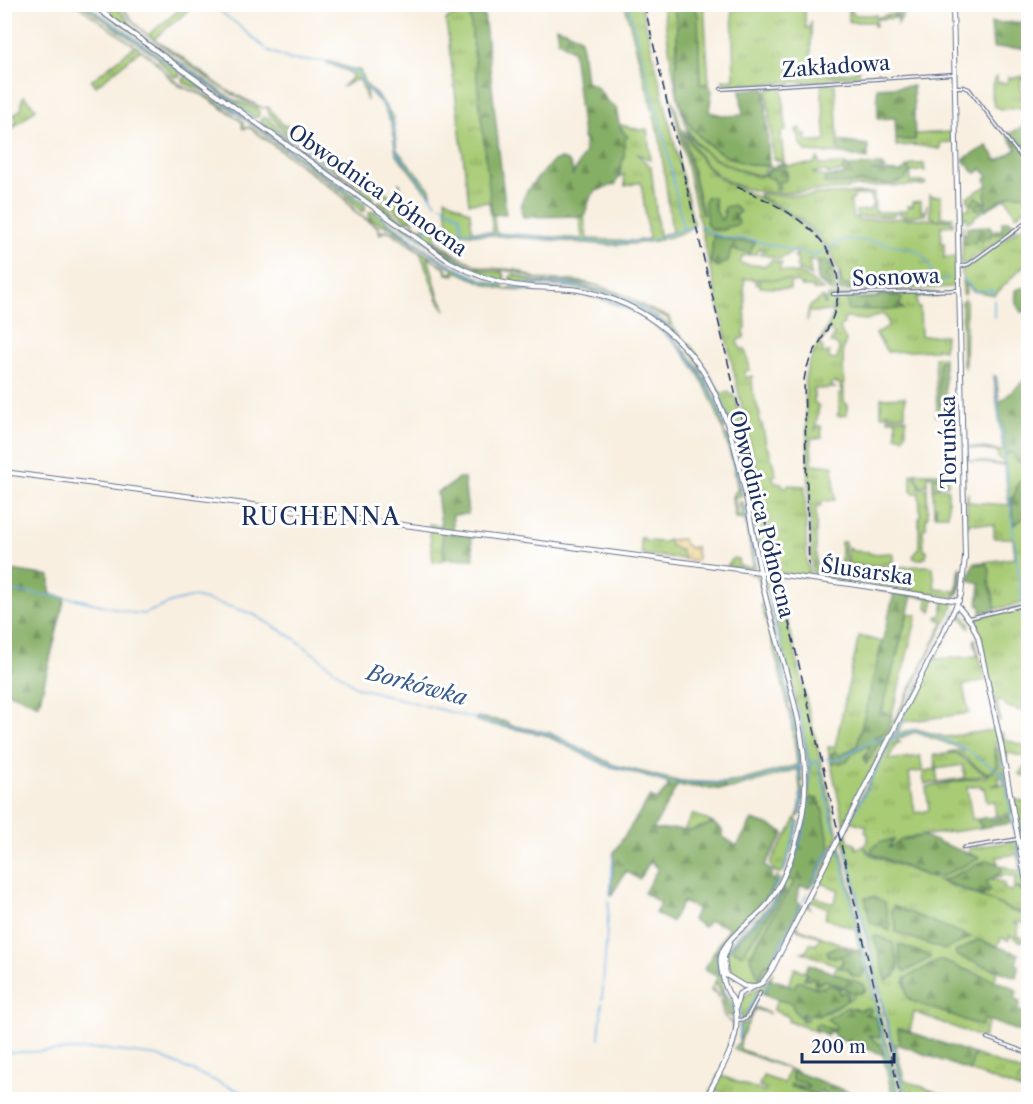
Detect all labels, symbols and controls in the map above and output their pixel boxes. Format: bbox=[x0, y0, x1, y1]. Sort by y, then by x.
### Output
street label: Zakładowa bbox=[781, 50, 892, 82]
street label: Obwodnica Północna bbox=[284, 119, 473, 262]
street label: Sosnowa bbox=[852, 263, 941, 291]
street label: Toruńska bbox=[935, 394, 961, 489]
street label: Obwodnica Północna bbox=[724, 408, 800, 621]
district label: RUCHENNA bbox=[241, 502, 401, 531]
street label: Ślusarska bbox=[819, 552, 916, 590]
water label: Borkówka bbox=[362, 658, 470, 711]
scale bar bbox=[802, 1026, 894, 1064]
text: 200 m bbox=[811, 1036, 866, 1058]

